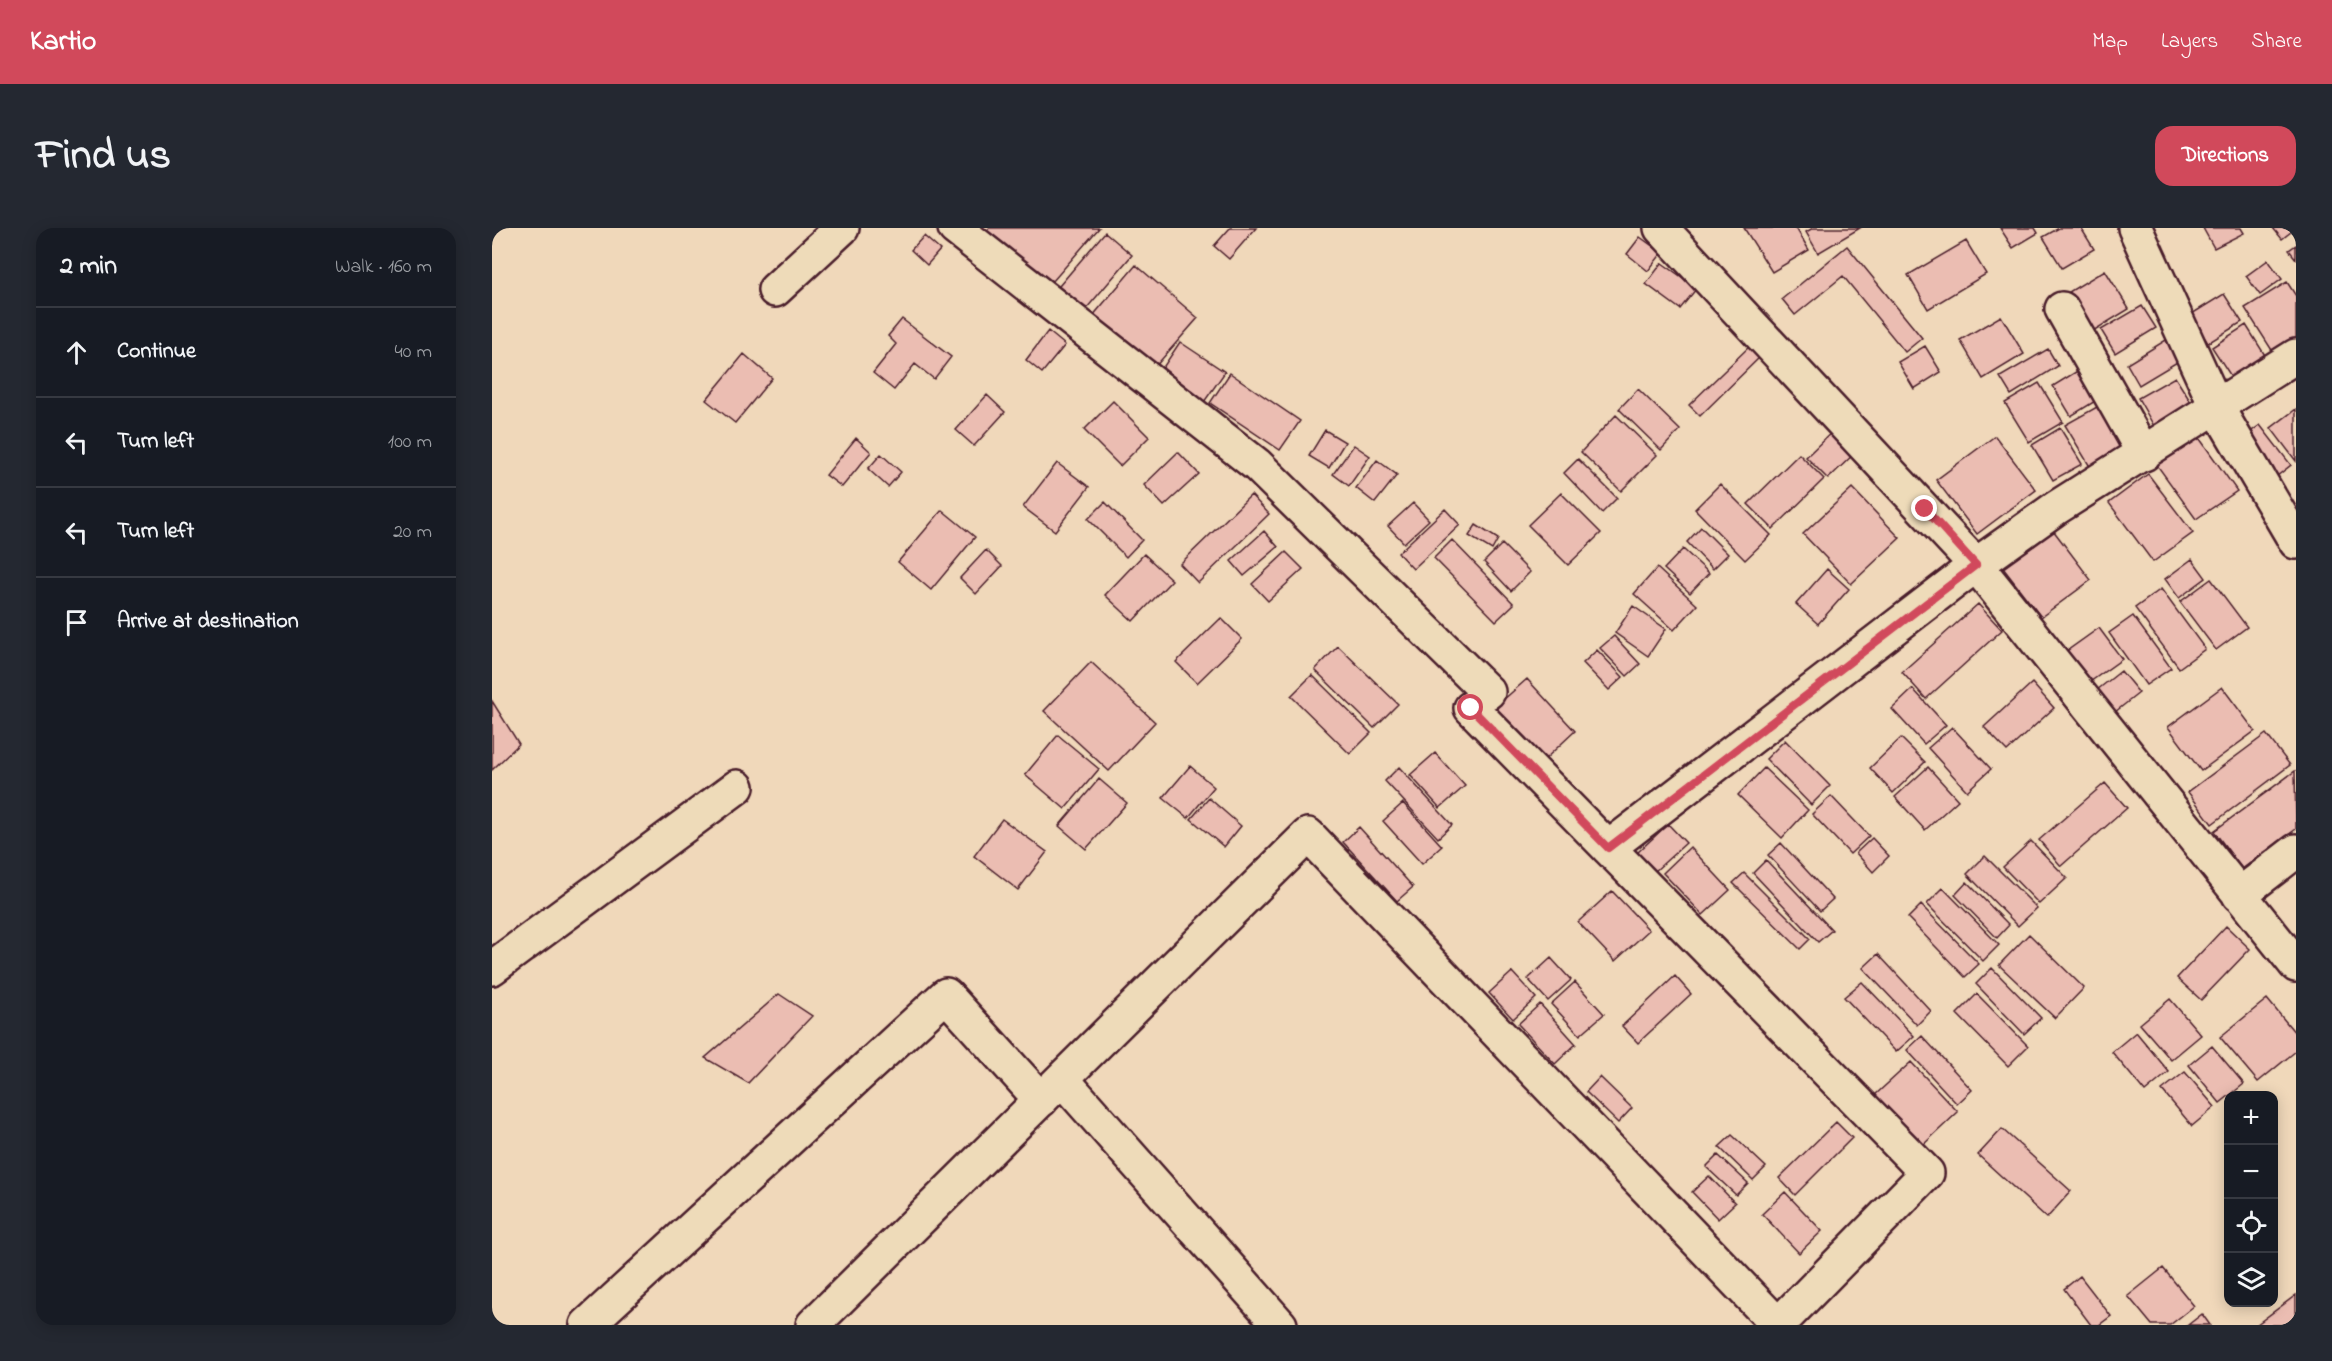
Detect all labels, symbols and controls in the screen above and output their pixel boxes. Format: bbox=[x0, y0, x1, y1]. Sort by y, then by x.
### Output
text: Kartio bbox=[30, 22, 96, 63]
text: Map bbox=[2092, 27, 2128, 57]
text: Layers bbox=[2161, 27, 2218, 57]
text: Share bbox=[2251, 27, 2302, 57]
text: Find us bbox=[36, 126, 171, 187]
button: Directions bbox=[2155, 126, 2296, 186]
text: 2 min bbox=[60, 248, 117, 286]
text: Walk · 160 m bbox=[335, 253, 432, 282]
icon: ahead bbox=[60, 336, 93, 369]
text: Continue bbox=[117, 336, 196, 368]
text: 40 m bbox=[395, 338, 432, 367]
icon: left bbox=[60, 426, 93, 459]
text: Turn left bbox=[117, 426, 194, 458]
text: 100 m bbox=[388, 428, 432, 457]
route end bbox=[1911, 495, 1937, 521]
icon: left bbox=[60, 516, 93, 549]
text: Turn left bbox=[117, 516, 194, 548]
text: 20 m bbox=[393, 518, 432, 547]
icon: arrive bbox=[60, 606, 93, 639]
text: Arrive at destination bbox=[117, 606, 299, 638]
route start bbox=[1457, 694, 1483, 720]
map controls bbox=[2224, 1091, 2278, 1307]
button: + bbox=[2224, 1091, 2278, 1145]
button: − bbox=[2224, 1145, 2278, 1199]
button: locate bbox=[2224, 1199, 2278, 1253]
button: layers bbox=[2224, 1253, 2278, 1307]

